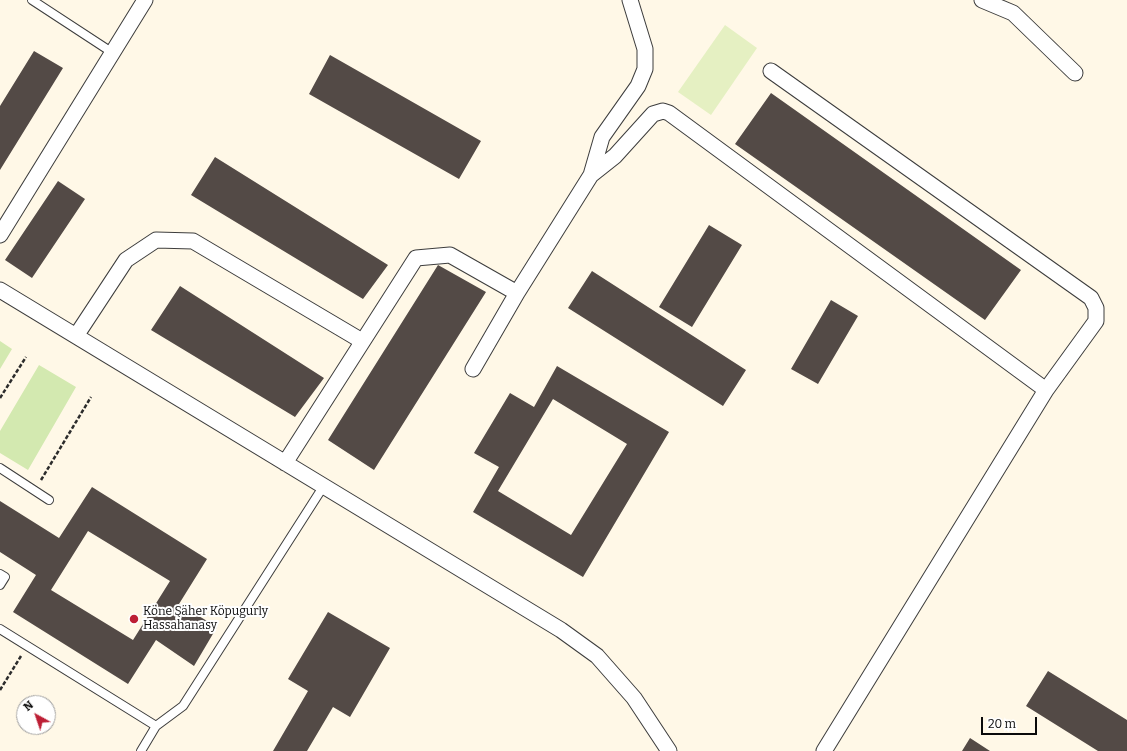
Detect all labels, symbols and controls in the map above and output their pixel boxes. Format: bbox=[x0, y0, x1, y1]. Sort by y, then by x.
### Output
place label: Köne Şäher Köpugurly Hassahanasy bbox=[143, 605, 268, 633]
marker: Köne Şäher Köpugurly Hassahanasy bbox=[128, 613, 140, 625]
north arrow bbox=[16, 695, 56, 735]
text: N bbox=[21, 698, 36, 714]
scale bar bbox=[983, 709, 1039, 735]
text: 20 m bbox=[988, 717, 1016, 731]

